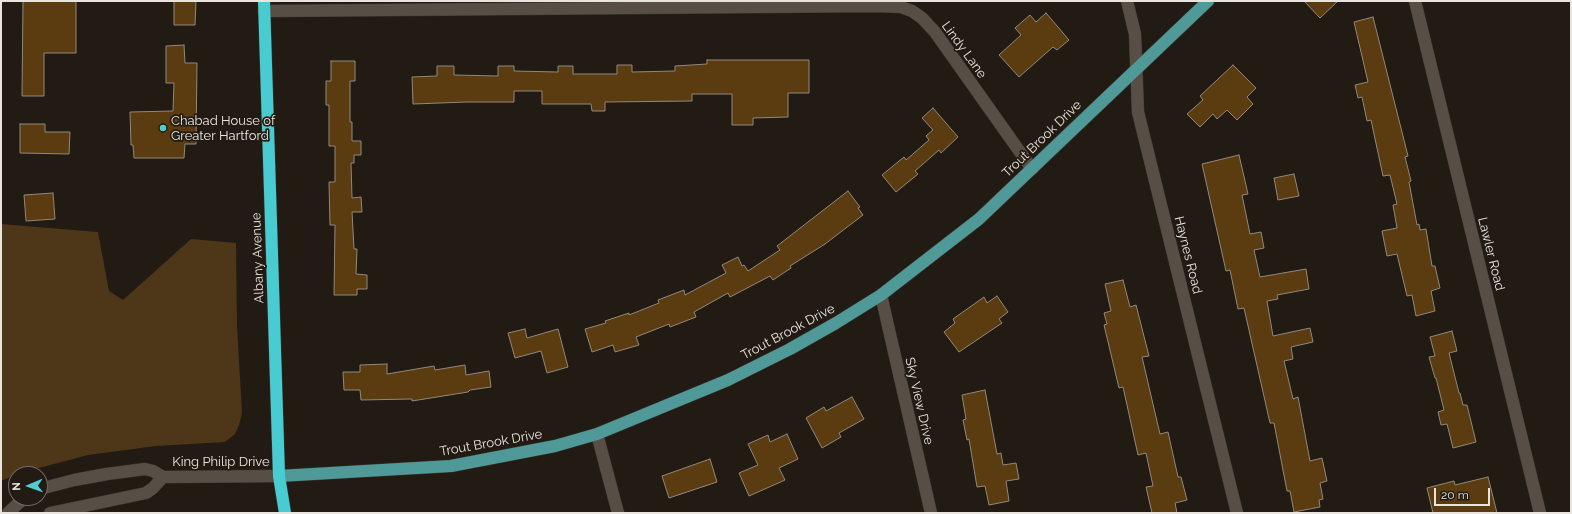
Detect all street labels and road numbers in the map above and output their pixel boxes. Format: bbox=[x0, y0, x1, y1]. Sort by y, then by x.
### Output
street label: Lindy Lane bbox=[938, 19, 990, 81]
street label: Trout Brook Drive bbox=[999, 97, 1085, 181]
street label: Albany Avenue bbox=[249, 212, 267, 304]
street label: Haynes Road bbox=[1171, 215, 1205, 295]
street label: Lawler Road bbox=[1474, 216, 1508, 292]
street label: Trout Brook Drive bbox=[738, 301, 838, 363]
street label: Sky View Drive bbox=[901, 356, 937, 446]
street label: Trout Brook Drive bbox=[438, 426, 544, 460]
street label: King Philip Drive bbox=[172, 454, 270, 470]

